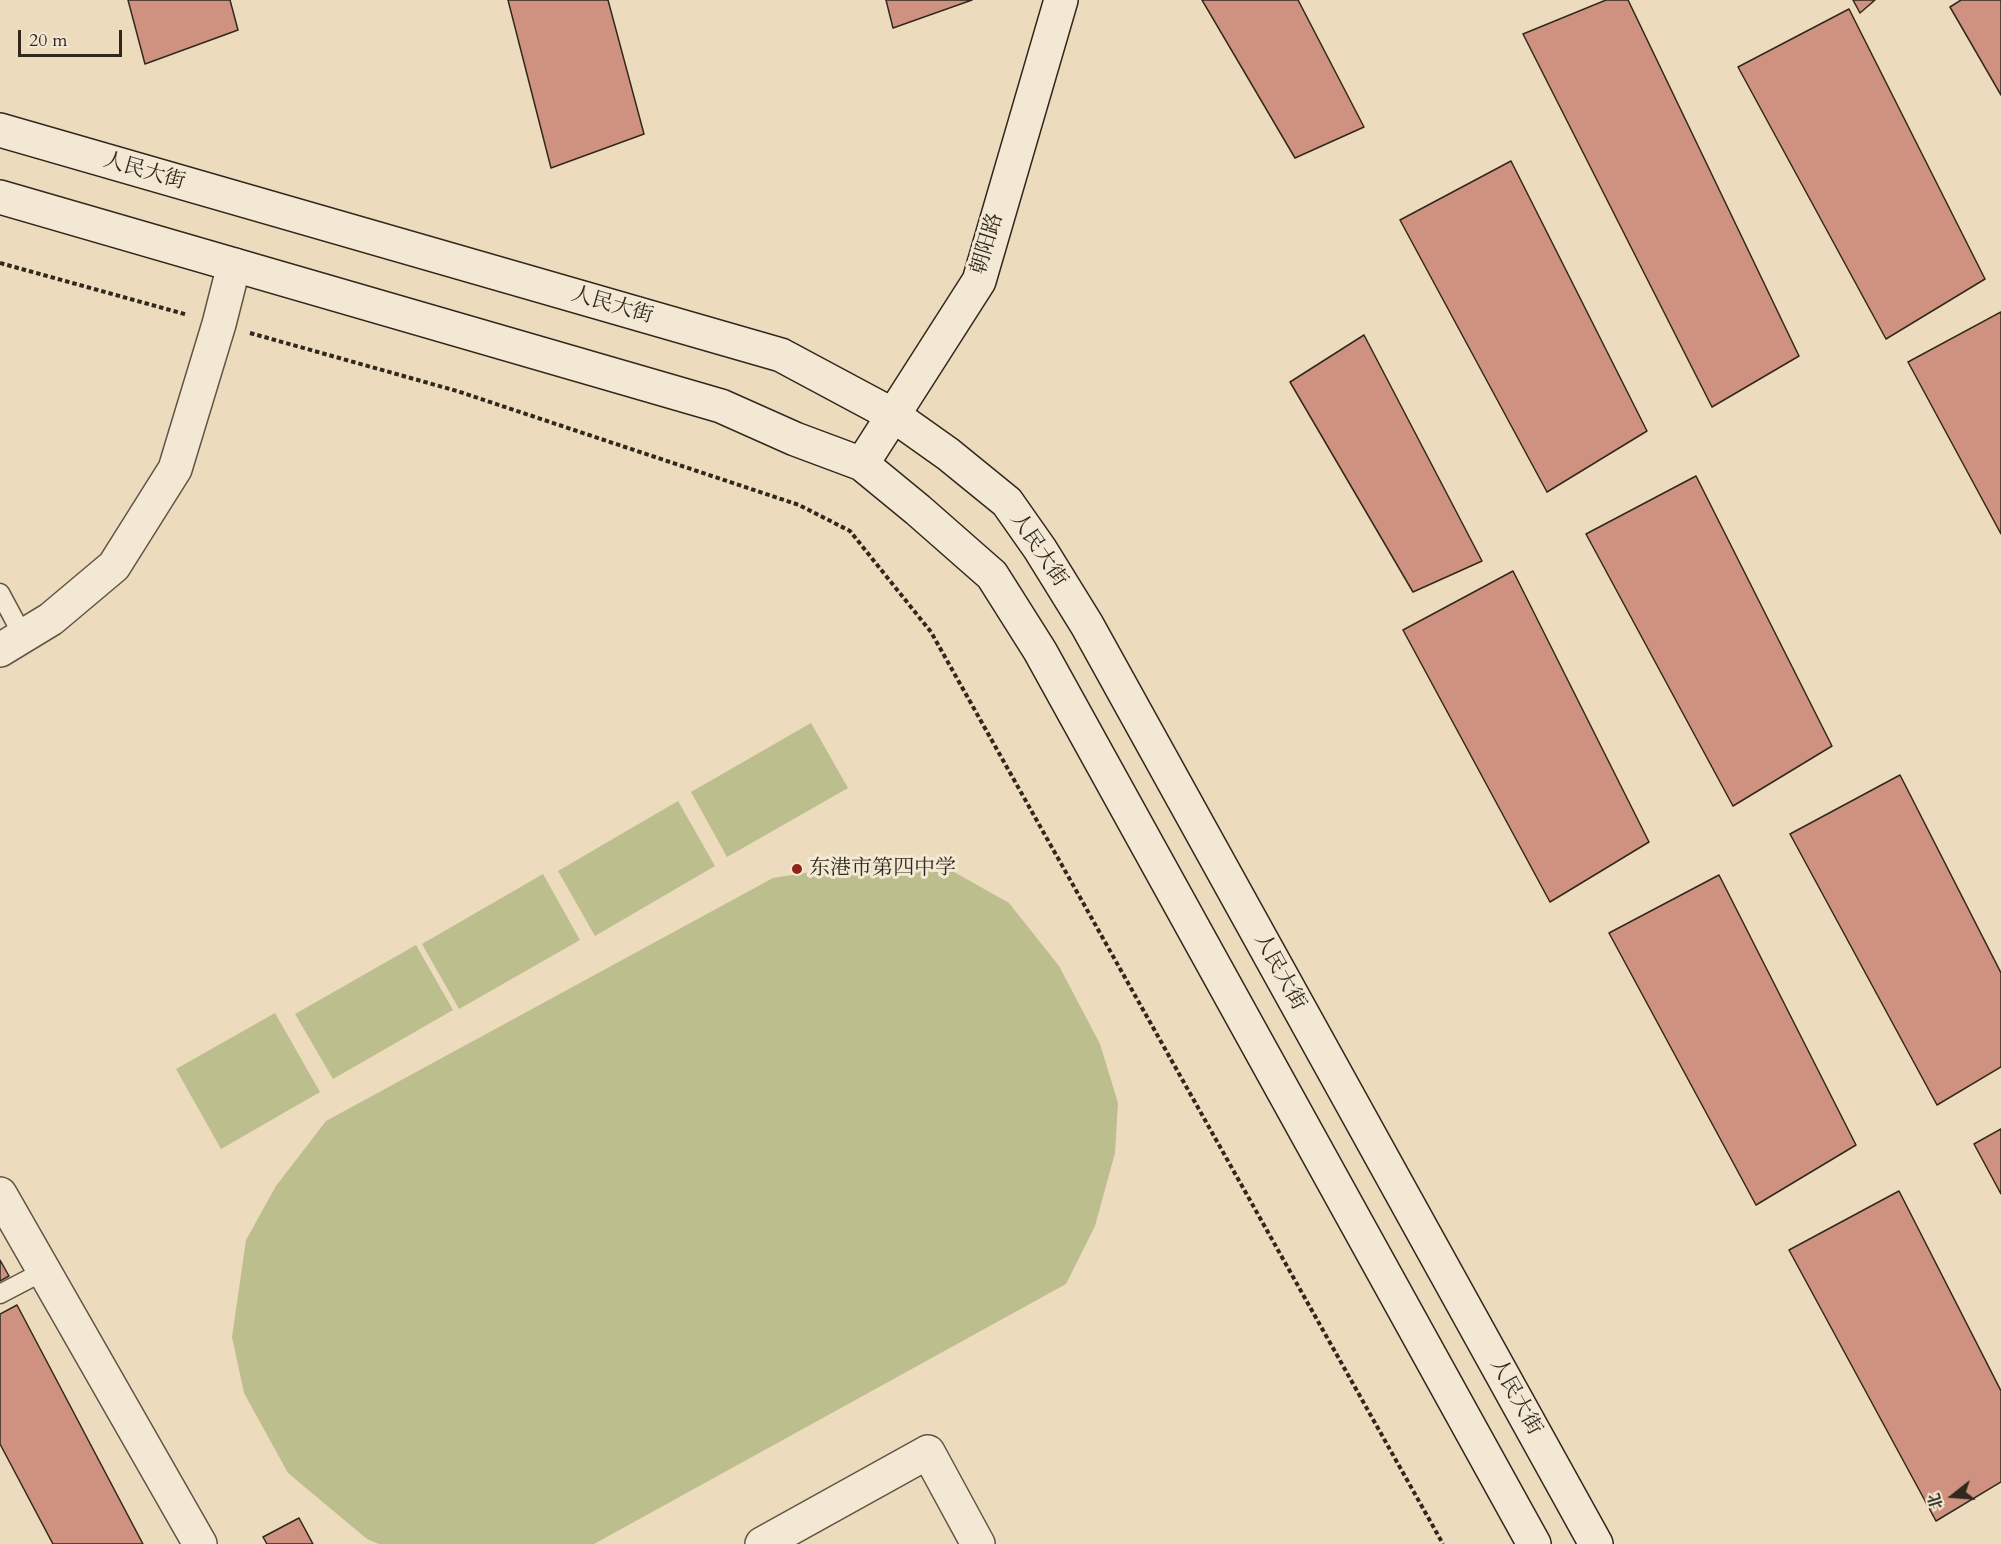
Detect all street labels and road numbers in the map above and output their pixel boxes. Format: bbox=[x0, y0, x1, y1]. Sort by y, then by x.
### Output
street label: 人民大街 bbox=[100, 148, 188, 196]
street label: 朝阳路 bbox=[967, 210, 1009, 278]
street label: 人民大街 bbox=[568, 282, 656, 330]
street label: 人民大街 bbox=[1004, 508, 1072, 592]
street label: 人民大街 bbox=[1248, 929, 1310, 1015]
street label: 人民大街 bbox=[1484, 1354, 1546, 1440]

